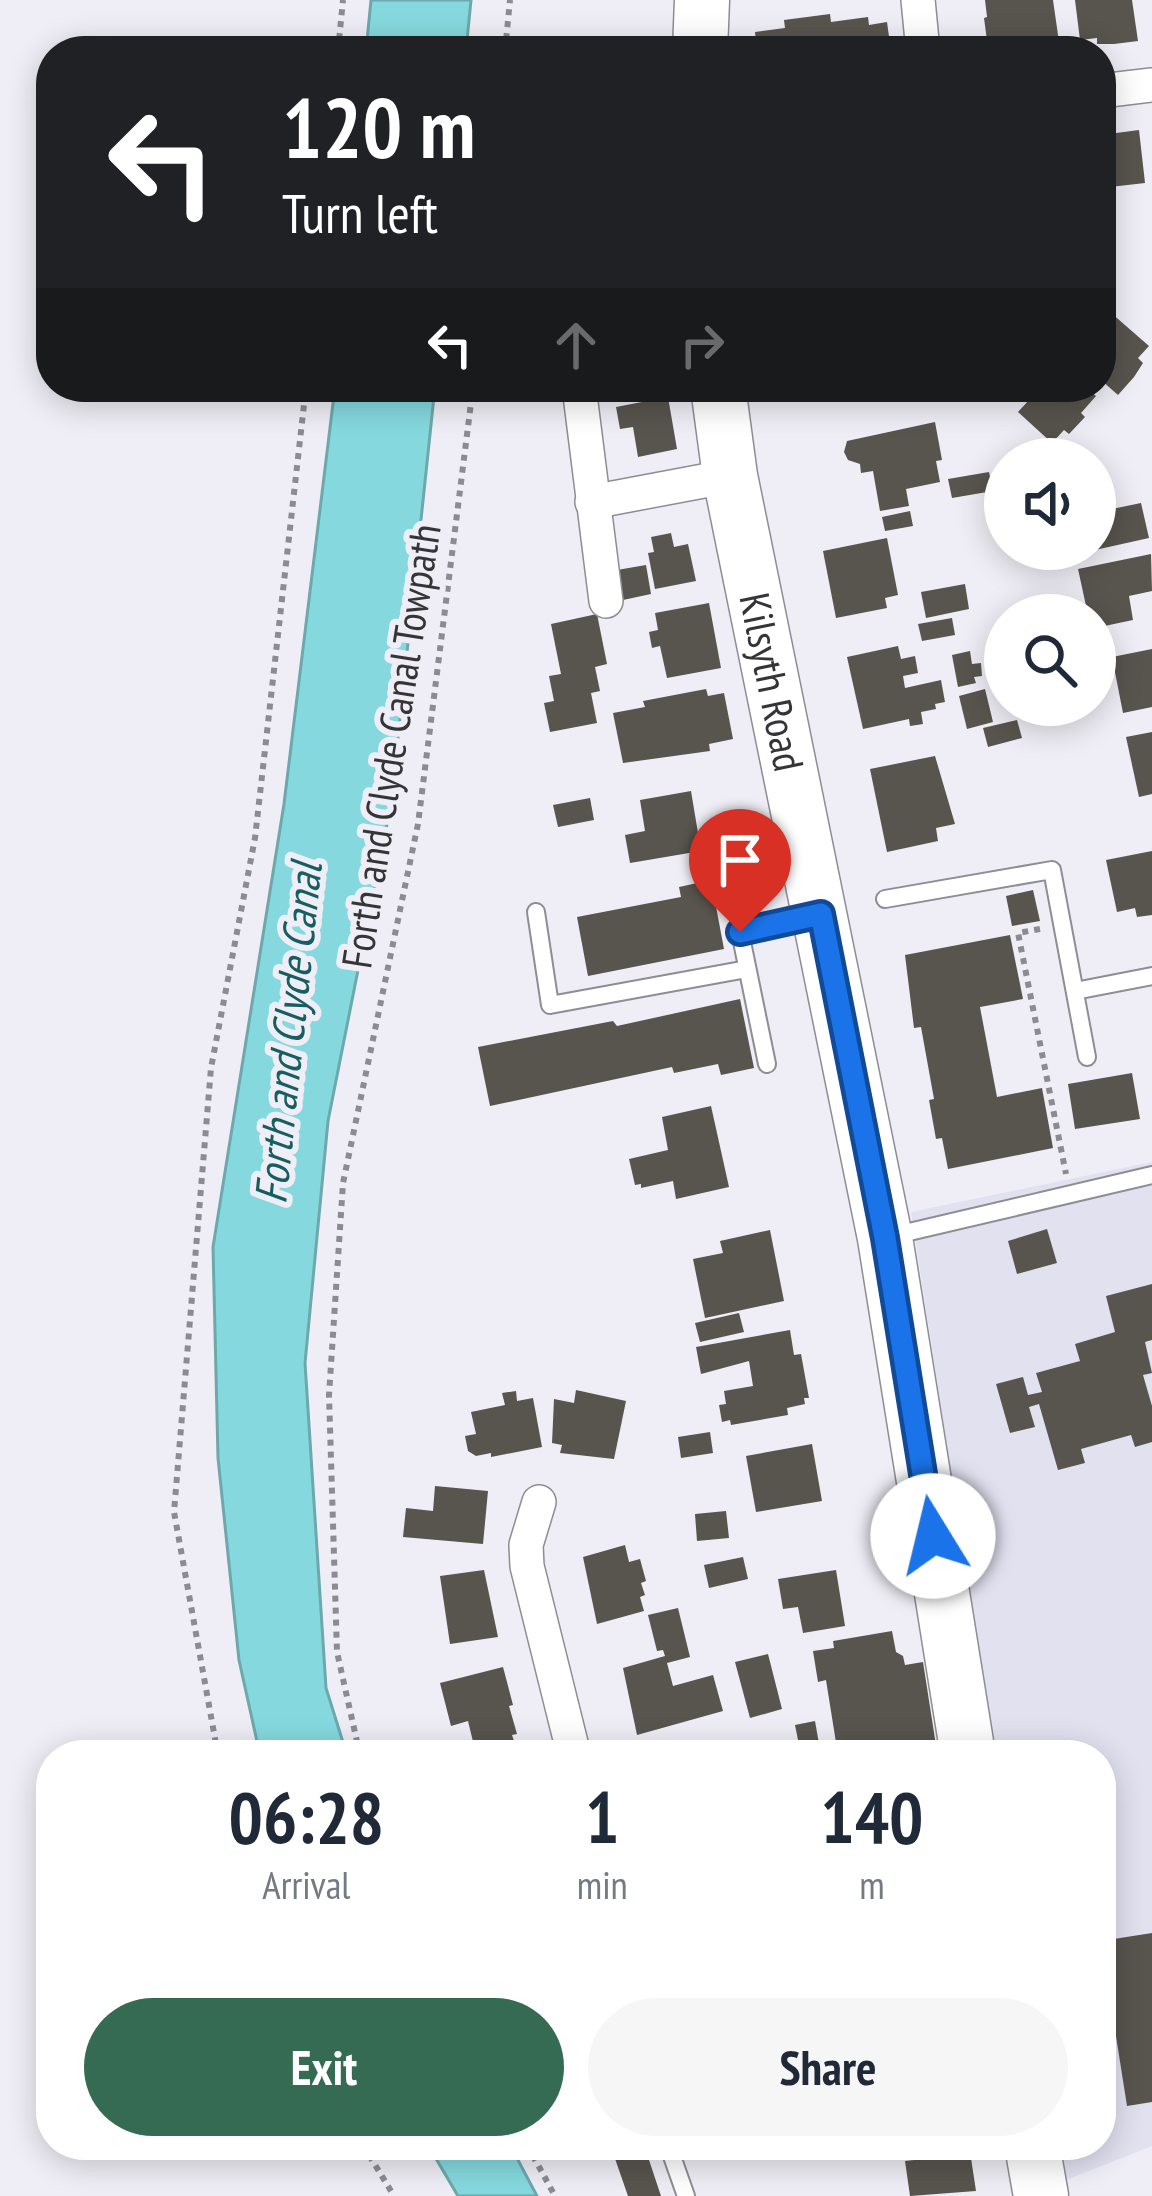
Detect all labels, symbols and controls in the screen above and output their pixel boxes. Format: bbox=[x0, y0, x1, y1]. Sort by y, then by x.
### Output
text: 120 m bbox=[282, 72, 475, 181]
icon: left bbox=[84, 84, 240, 240]
text: Turn left bbox=[282, 178, 438, 248]
icon: left bbox=[417, 312, 483, 378]
icon: ahead bbox=[543, 312, 609, 378]
icon: right bbox=[669, 312, 735, 378]
map controls bbox=[984, 438, 1116, 726]
button: sound bbox=[984, 438, 1116, 570]
street label: Forth and Clyde Canal Towpath bbox=[328, 520, 453, 972]
street label: Kilsyth Road bbox=[727, 588, 817, 776]
button: search bbox=[984, 594, 1116, 726]
pin bbox=[689, 809, 791, 932]
icon: arrive bbox=[707, 827, 773, 893]
water label: Forth and Clyde Canal bbox=[240, 856, 334, 1206]
position arrow bbox=[870, 1473, 996, 1599]
text: 06:28 bbox=[229, 1770, 384, 1863]
text: 1 bbox=[585, 1770, 619, 1863]
text: 140 bbox=[820, 1770, 923, 1863]
text: Arrival bbox=[262, 1859, 350, 1910]
text: min bbox=[577, 1859, 628, 1910]
text: m bbox=[859, 1859, 885, 1910]
button: Exit bbox=[84, 1998, 564, 2136]
button: Share bbox=[588, 1998, 1068, 2136]

